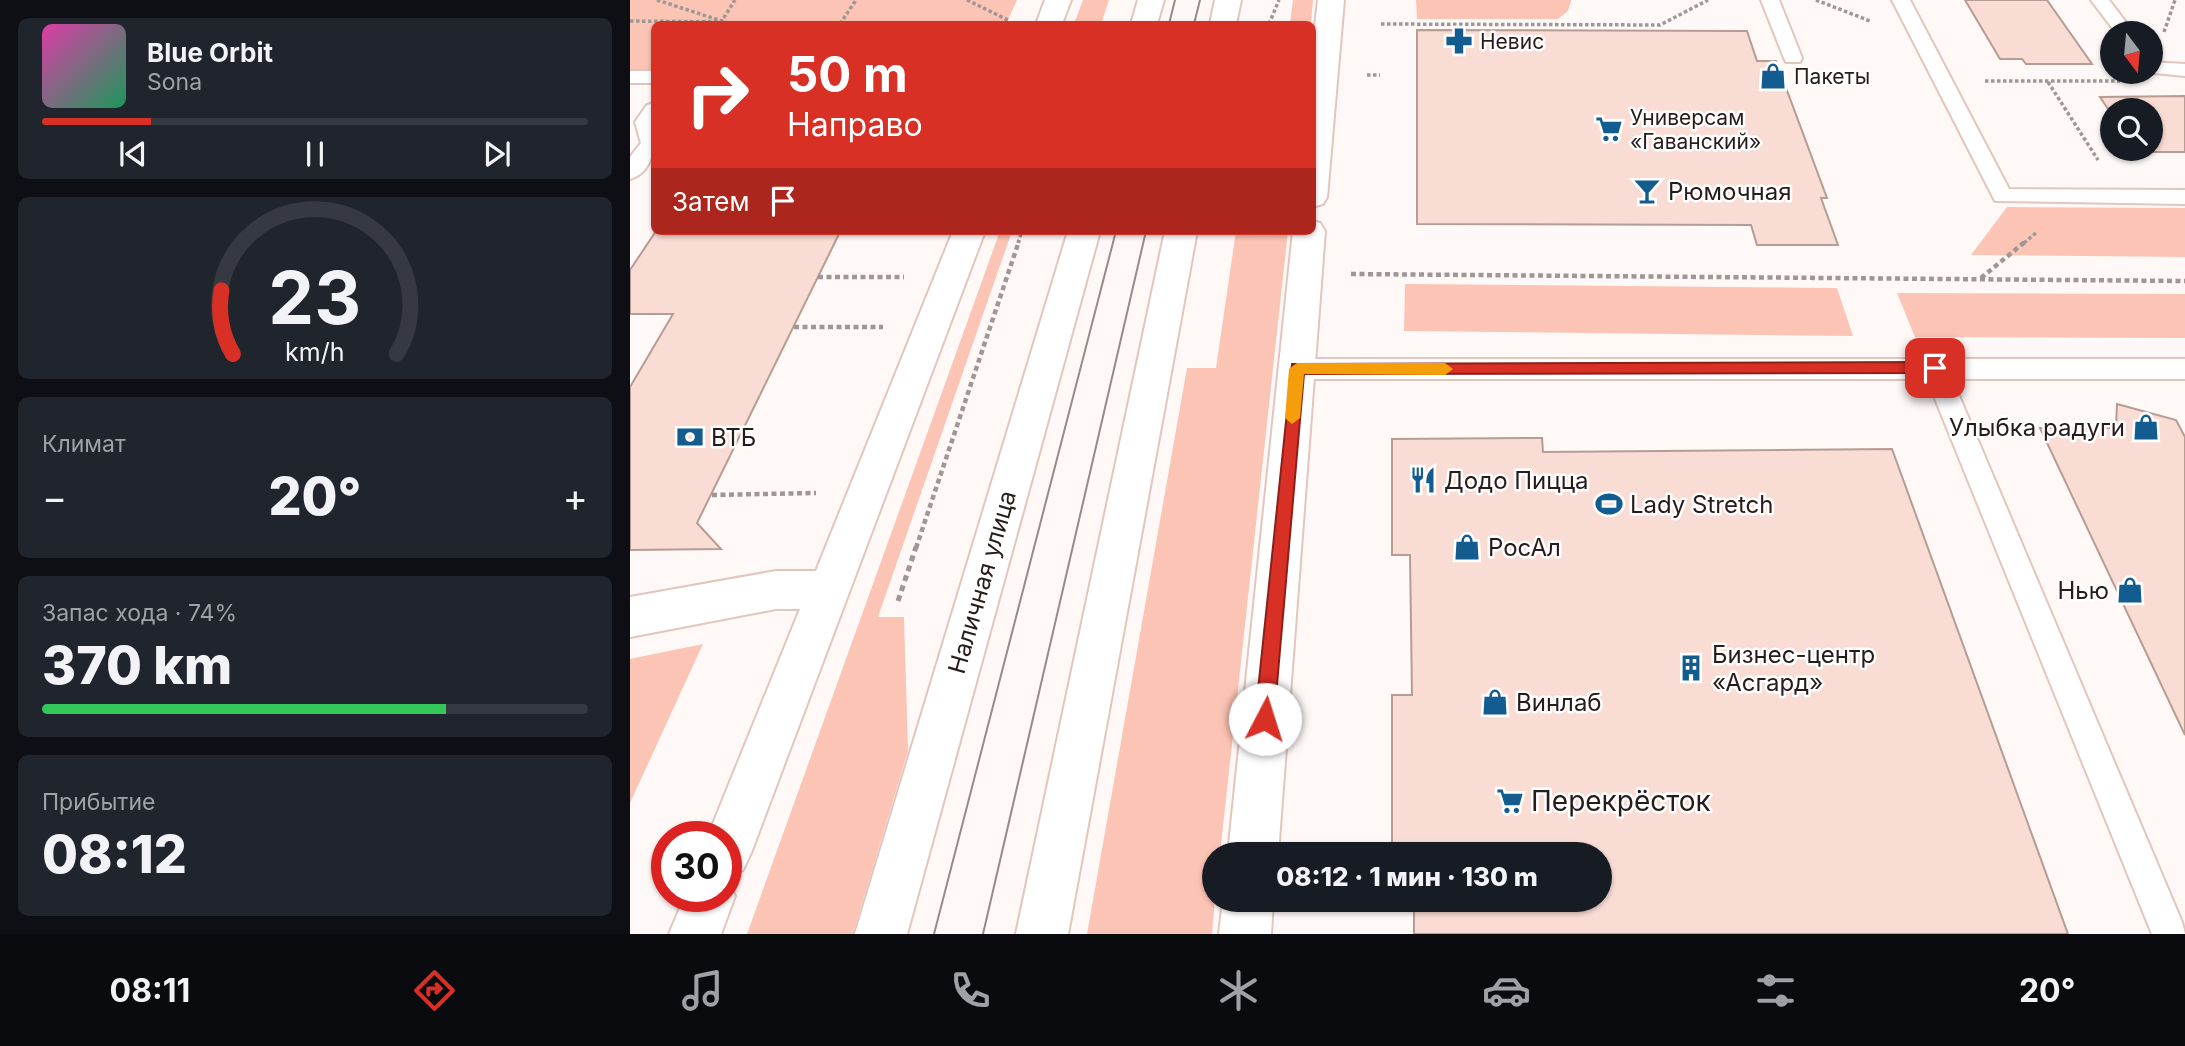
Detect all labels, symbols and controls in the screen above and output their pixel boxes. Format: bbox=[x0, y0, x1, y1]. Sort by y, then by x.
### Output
north arrow bbox=[2100, 21, 2163, 84]
map controls bbox=[2100, 21, 2163, 161]
pharmacy icon: Невис bbox=[1444, 26, 1474, 56]
place label: Невис bbox=[1480, 29, 1544, 54]
text: Blue Orbit bbox=[147, 37, 273, 68]
text: 50 m bbox=[787, 45, 908, 104]
icon: right bbox=[672, 49, 763, 140]
shop icon: Пакеты bbox=[1758, 61, 1788, 91]
place label: Пакеты bbox=[1794, 64, 1870, 89]
text: Sona bbox=[147, 68, 202, 96]
button: search bbox=[2100, 98, 2163, 161]
text: Направо bbox=[787, 105, 923, 144]
place label: Универсам «Гаванский» bbox=[1630, 105, 1761, 154]
supermarket icon: Универсам «Гаванский» bbox=[1594, 114, 1624, 144]
icon: previous bbox=[114, 135, 152, 173]
icon: pause bbox=[296, 135, 334, 173]
icon: next bbox=[478, 135, 516, 173]
bar icon: Рюмочная bbox=[1632, 176, 1662, 206]
place label: Рюмочная bbox=[1668, 177, 1792, 206]
icon: arrive bbox=[764, 182, 802, 220]
text: Затем bbox=[672, 186, 750, 217]
text: 23 bbox=[269, 253, 361, 342]
text: km/h bbox=[285, 337, 345, 367]
pin bbox=[1905, 338, 1965, 398]
icon: arrive bbox=[1916, 349, 1954, 387]
shop icon: Улыбка радуги bbox=[2131, 412, 2161, 442]
place label: Улыбка радуги bbox=[1949, 413, 2125, 442]
bank icon: ВТБ bbox=[675, 422, 705, 452]
place label: ВТБ bbox=[711, 423, 756, 452]
text: Климат bbox=[42, 430, 126, 458]
text: 20° bbox=[268, 465, 362, 528]
restaurant icon: Додо Пицца bbox=[1408, 465, 1438, 495]
place label: Додо Пицца bbox=[1444, 466, 1588, 495]
text: − bbox=[42, 474, 67, 520]
text: + bbox=[563, 474, 588, 520]
street label: Наличная улица bbox=[942, 487, 1022, 677]
sports icon: Lady Stretch bbox=[1594, 489, 1624, 519]
place label: Lady Stretch bbox=[1630, 490, 1774, 519]
shop icon: РосАл bbox=[1452, 532, 1482, 562]
place label: РосАл bbox=[1488, 533, 1561, 562]
shop icon: Нью bbox=[2115, 575, 2145, 605]
place label: Нью bbox=[2058, 576, 2109, 605]
text: Запас хода · 74% bbox=[42, 599, 237, 627]
text: 370 km bbox=[42, 634, 232, 697]
place label: Бизнес-центр «Асгард» bbox=[1712, 640, 1875, 697]
building icon: Бизнес-центр «Асгард» bbox=[1676, 653, 1706, 683]
position arrow bbox=[1228, 682, 1302, 756]
shop icon: Винлаб bbox=[1480, 687, 1510, 717]
place label: Винлаб bbox=[1516, 688, 1602, 717]
place label: Перекрёсток bbox=[1531, 784, 1711, 818]
supermarket icon: Перекрёсток bbox=[1495, 786, 1525, 816]
text: Прибытие bbox=[42, 788, 155, 816]
speed limit sign: 30 bbox=[651, 821, 742, 912]
text: 08:12 bbox=[42, 823, 187, 886]
text: 08:12 · 1 мин · 130 m bbox=[1276, 861, 1538, 892]
icon: directions bbox=[410, 966, 459, 1015]
icon: music bbox=[678, 966, 727, 1015]
icon: phone bbox=[946, 966, 995, 1015]
icon: climate bbox=[1214, 966, 1263, 1015]
icon: car bbox=[1482, 966, 1531, 1015]
icon: filters bbox=[1751, 966, 1800, 1015]
text: 08:11 bbox=[110, 971, 190, 1010]
text: 20° bbox=[2019, 971, 2075, 1010]

